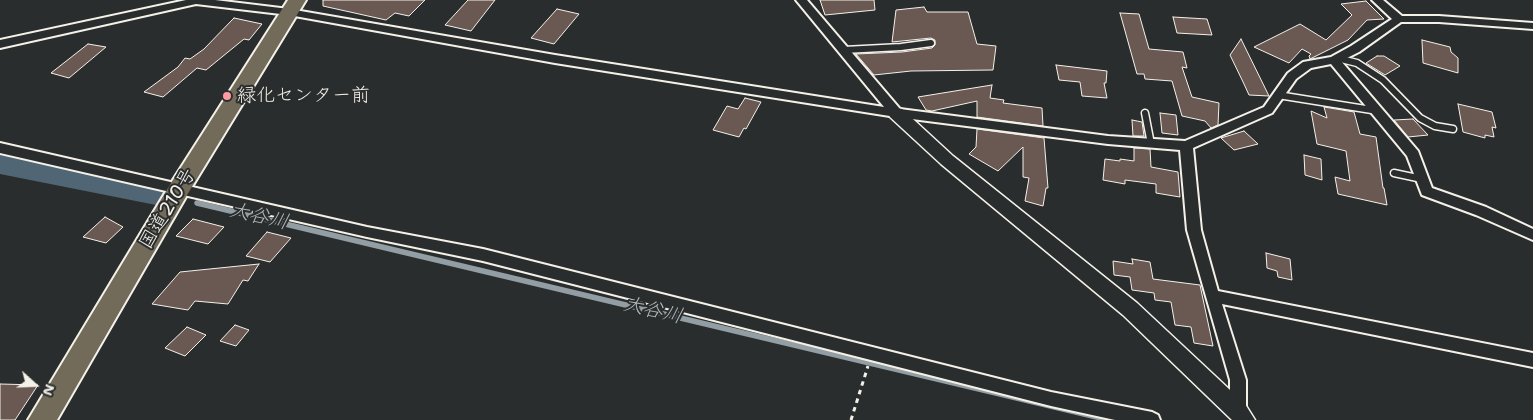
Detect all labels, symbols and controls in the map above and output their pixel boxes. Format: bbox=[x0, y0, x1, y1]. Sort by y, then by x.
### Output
place label: 緑化センター前 bbox=[237, 85, 370, 107]
marker: 緑化センター前 bbox=[221, 90, 233, 102]
street label: 国道210号 bbox=[135, 165, 201, 253]
water label: 大谷川 bbox=[227, 199, 291, 235]
water label: 大谷川 bbox=[621, 293, 685, 329]
north arrow bbox=[10, 360, 60, 410]
text: N bbox=[39, 382, 59, 398]

